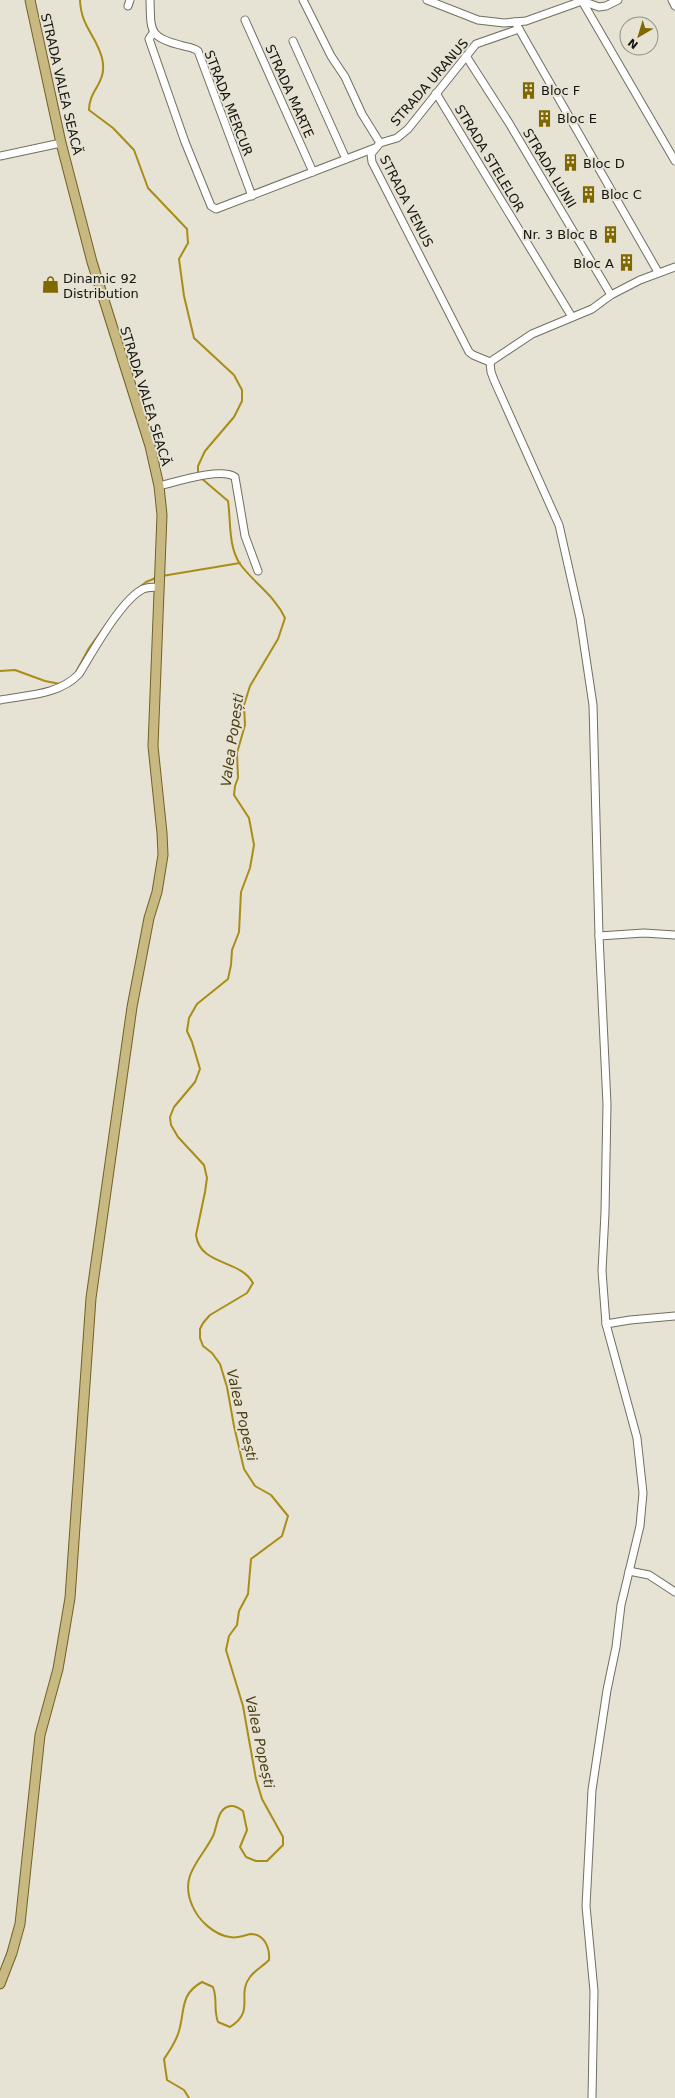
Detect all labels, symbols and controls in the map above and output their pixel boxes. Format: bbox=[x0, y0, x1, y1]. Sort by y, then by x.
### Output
street label: STRADA VALEA SEACĂ bbox=[38, 12, 85, 157]
north arrow bbox=[619, 16, 659, 56]
street label: STRADA URANUS bbox=[387, 36, 471, 129]
text: N bbox=[626, 36, 641, 51]
street label: STRADA MARTE bbox=[262, 42, 317, 140]
street label: STRADA MERCUR bbox=[201, 48, 256, 158]
building icon: Bloc F bbox=[518, 80, 538, 100]
place label: Bloc F bbox=[541, 83, 580, 98]
street label: STRADA STELELOR bbox=[452, 102, 527, 215]
building icon: Bloc E bbox=[534, 108, 554, 128]
place label: Bloc E bbox=[557, 111, 597, 126]
street label: STRADA LUNII bbox=[520, 126, 579, 211]
street label: STRADA VENUS bbox=[377, 153, 436, 250]
building icon: Bloc D bbox=[560, 153, 580, 173]
place label: Bloc D bbox=[583, 156, 625, 171]
building icon: Bloc C bbox=[578, 184, 598, 204]
place label: Bloc C bbox=[601, 187, 642, 202]
building icon: Nr. 3 Bloc B bbox=[601, 224, 621, 244]
place label: Nr. 3 Bloc B bbox=[523, 227, 598, 242]
building icon: Bloc A bbox=[617, 253, 637, 273]
place label: Bloc A bbox=[573, 256, 614, 271]
place label: Dinamic 92 Distribution bbox=[63, 271, 139, 301]
shop icon: Dinamic 92 Distribution bbox=[40, 275, 60, 295]
street label: STRADA VALEA SEACĂ bbox=[117, 325, 174, 468]
water label: Valea Popești bbox=[218, 692, 246, 788]
water label: Valea Popești bbox=[224, 1367, 260, 1463]
water label: Valea Popești bbox=[242, 1694, 278, 1790]

